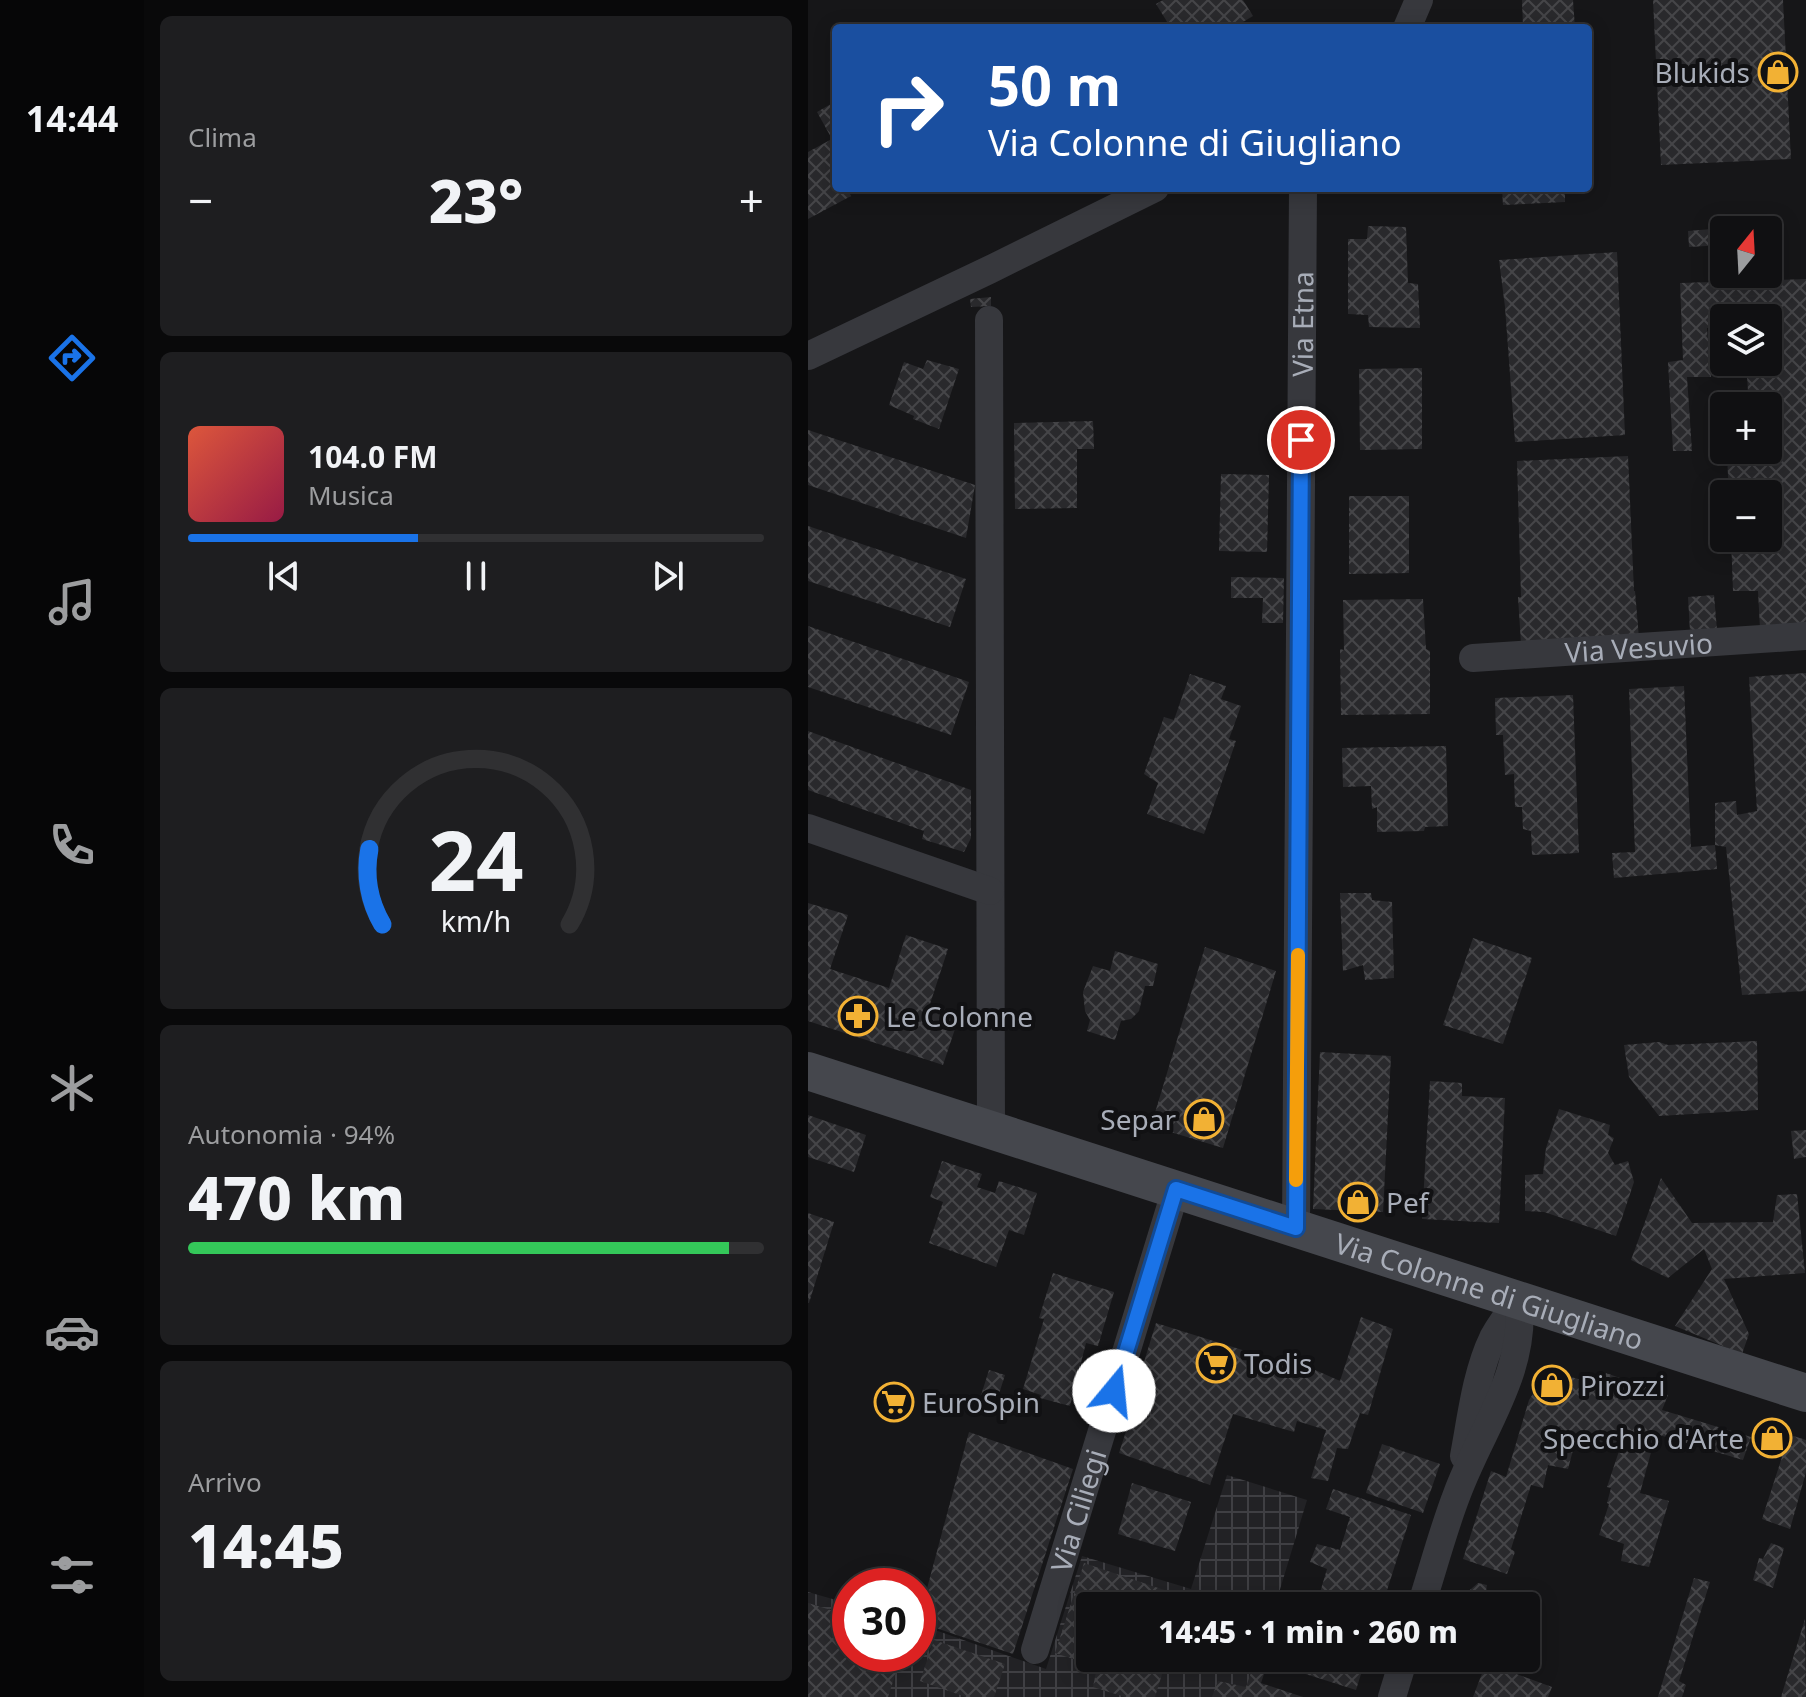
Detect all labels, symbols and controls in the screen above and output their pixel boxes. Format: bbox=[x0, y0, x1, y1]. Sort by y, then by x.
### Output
text: 50 m bbox=[988, 46, 1121, 122]
shop icon: Blukids bbox=[1757, 51, 1799, 93]
place label: Blukids bbox=[1654, 53, 1750, 91]
icon: right bbox=[856, 56, 960, 160]
text: 14:44 bbox=[26, 94, 118, 143]
text: Via Colonne di Giugliano bbox=[988, 118, 1402, 167]
text: Clima bbox=[188, 119, 257, 155]
text: 23° bbox=[429, 159, 523, 241]
text: − bbox=[188, 170, 213, 230]
text: + bbox=[739, 170, 764, 230]
north arrow bbox=[1710, 216, 1782, 288]
map controls bbox=[1710, 216, 1782, 552]
street label: Via Etna bbox=[1283, 271, 1321, 377]
button: layers bbox=[1710, 304, 1782, 376]
icon: directions bbox=[44, 330, 100, 386]
button: + bbox=[1710, 392, 1782, 464]
pin bbox=[1267, 406, 1335, 474]
icon: arrive bbox=[1279, 418, 1323, 462]
text: 104.0 FM bbox=[308, 436, 438, 477]
text: Musica bbox=[308, 477, 394, 513]
button: − bbox=[1710, 480, 1782, 552]
icon: previous bbox=[262, 554, 306, 598]
icon: pause bbox=[454, 554, 498, 598]
icon: next bbox=[646, 554, 690, 598]
icon: music bbox=[44, 574, 100, 630]
street label: Via Vesuvio bbox=[1563, 623, 1714, 671]
text: 24 bbox=[428, 801, 524, 914]
icon: phone bbox=[44, 817, 100, 873]
text: km/h bbox=[441, 901, 511, 940]
pharmacy icon: Le Colonne bbox=[837, 995, 879, 1037]
place label: Le Colonne bbox=[886, 997, 1033, 1035]
icon: climate bbox=[44, 1060, 100, 1116]
shop icon: Separ bbox=[1183, 1098, 1225, 1140]
place label: Separ bbox=[1100, 1100, 1176, 1138]
text: Autonomia · 94% bbox=[188, 1116, 395, 1152]
text: 470 km bbox=[188, 1156, 405, 1238]
shop icon: Pef bbox=[1337, 1181, 1379, 1223]
place label: Pef bbox=[1386, 1183, 1430, 1221]
street label: Via Colonne di Giugliano bbox=[1330, 1223, 1648, 1358]
icon: car bbox=[44, 1304, 100, 1360]
supermarket icon: Todis bbox=[1195, 1342, 1237, 1384]
place label: Todis bbox=[1244, 1344, 1312, 1382]
position arrow bbox=[1072, 1349, 1156, 1433]
shop icon: Pirozzi bbox=[1531, 1364, 1573, 1406]
place label: Pirozzi bbox=[1580, 1366, 1665, 1404]
supermarket icon: EuroSpin bbox=[873, 1381, 915, 1423]
place label: EuroSpin bbox=[922, 1383, 1040, 1421]
shop icon: Specchio d'Arte bbox=[1751, 1417, 1793, 1459]
place label: Specchio d'Arte bbox=[1543, 1419, 1744, 1457]
street label: Via Ciliegi bbox=[1041, 1444, 1114, 1577]
text: Arrivo bbox=[188, 1464, 262, 1500]
text: 14:45 bbox=[188, 1504, 344, 1586]
icon: filters bbox=[44, 1547, 100, 1603]
speed limit sign: 30 bbox=[832, 1568, 936, 1672]
text: 14:45 · 1 min · 260 m bbox=[1158, 1611, 1458, 1652]

